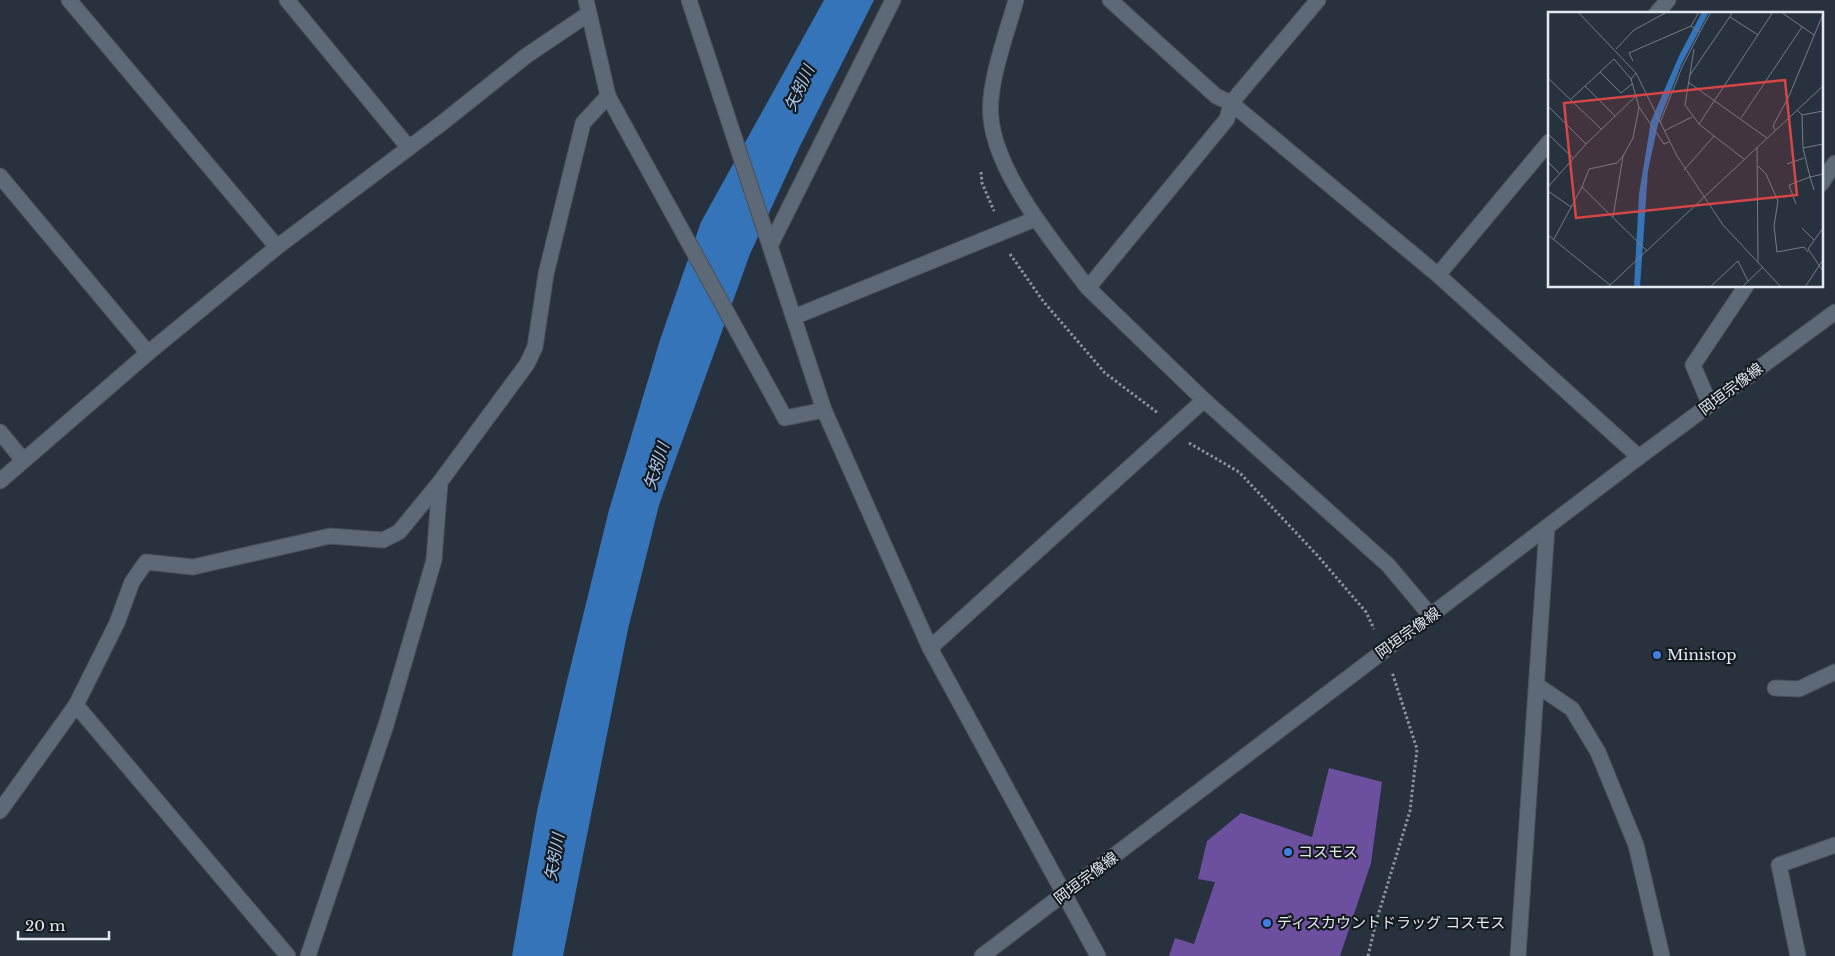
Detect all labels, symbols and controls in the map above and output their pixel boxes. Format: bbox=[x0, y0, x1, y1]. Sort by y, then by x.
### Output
inset map bbox=[1548, 12, 1822, 288]
water label: 矢矧川 bbox=[780, 60, 819, 114]
street label: 岡垣宗像線 bbox=[1695, 358, 1766, 419]
water label: 矢矧川 bbox=[639, 438, 674, 492]
street label: 岡垣宗像線 bbox=[1372, 603, 1444, 662]
place label: Ministop bbox=[1667, 645, 1736, 664]
marker: Ministop bbox=[1651, 649, 1663, 661]
water label: 矢矧川 bbox=[540, 830, 568, 882]
place label: コスモス bbox=[1298, 842, 1358, 861]
marker: コスモス bbox=[1282, 846, 1294, 858]
street label: 岡垣宗像線 bbox=[1050, 847, 1121, 908]
scale bar bbox=[18, 908, 109, 940]
place label: ディスカウントドラッグ コスモス bbox=[1277, 913, 1505, 932]
text: 20 m bbox=[25, 916, 65, 935]
marker: ディスカウントドラッグ コスモス bbox=[1261, 917, 1273, 929]

